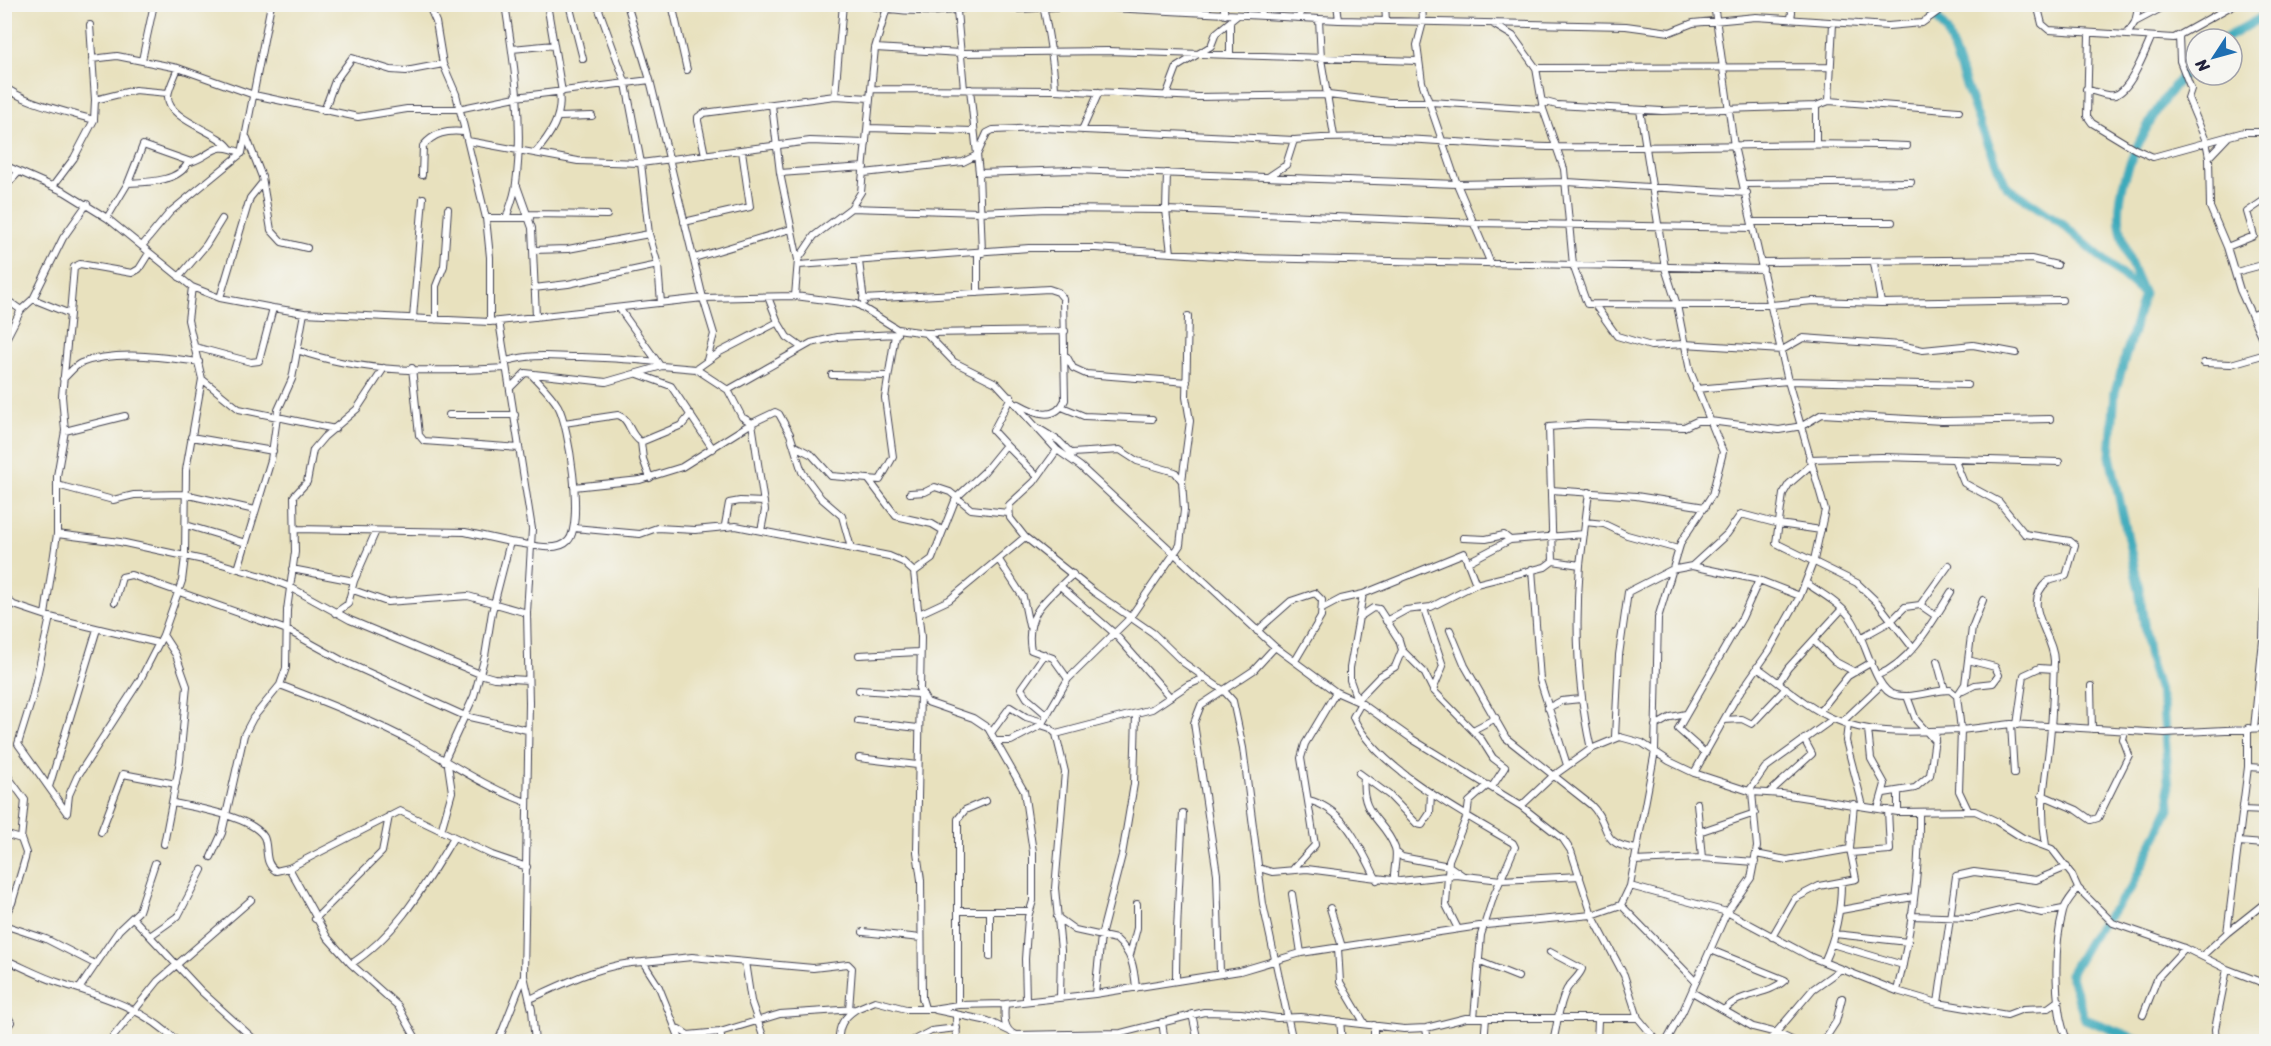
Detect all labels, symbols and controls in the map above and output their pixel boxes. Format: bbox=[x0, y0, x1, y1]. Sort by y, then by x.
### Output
north arrow bbox=[2184, 27, 2244, 87]
text: N bbox=[2187, 52, 2218, 79]

